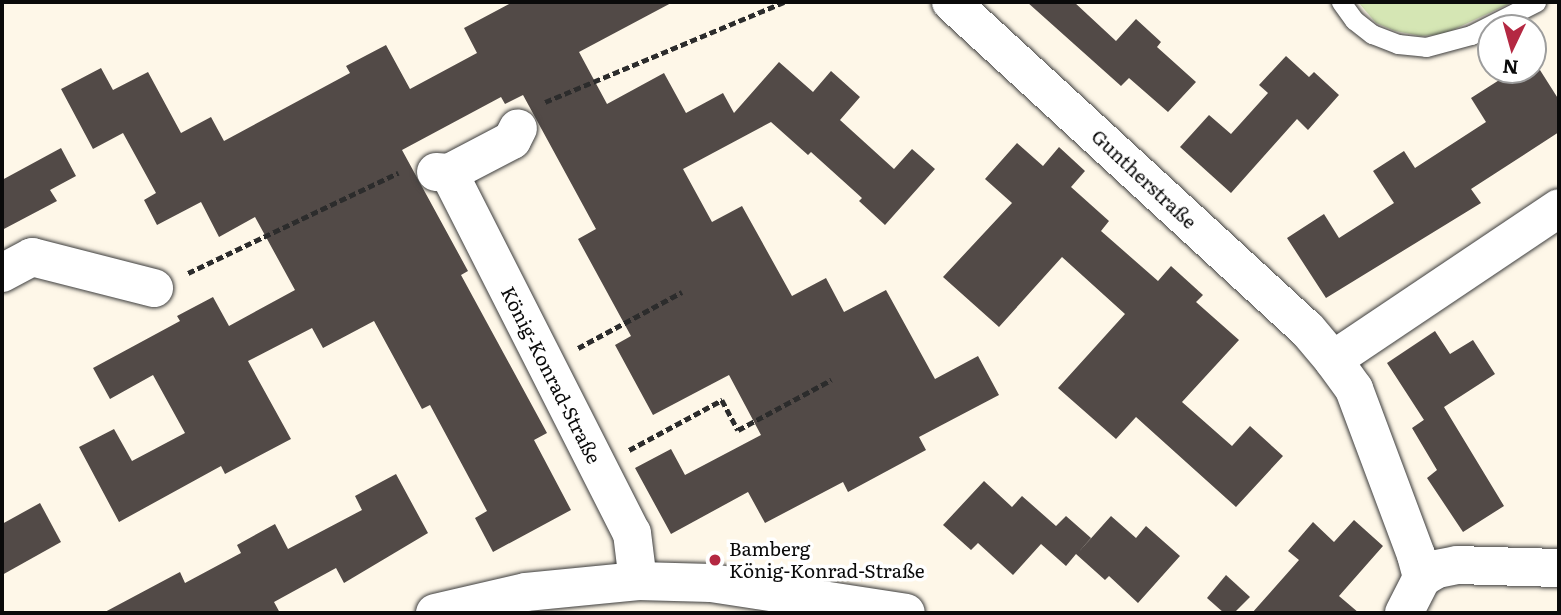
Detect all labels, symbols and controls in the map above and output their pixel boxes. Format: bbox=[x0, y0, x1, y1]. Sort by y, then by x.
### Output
north arrow bbox=[1477, 14, 1547, 84]
text: N bbox=[1501, 53, 1520, 83]
street label: Guntherstraße bbox=[1087, 125, 1201, 233]
street label: König-Konrad-Straße bbox=[496, 283, 606, 467]
place label: Bamberg König-Konrad-Straße bbox=[729, 538, 925, 582]
marker: Bamberg König-Konrad-Straße bbox=[707, 552, 723, 568]

